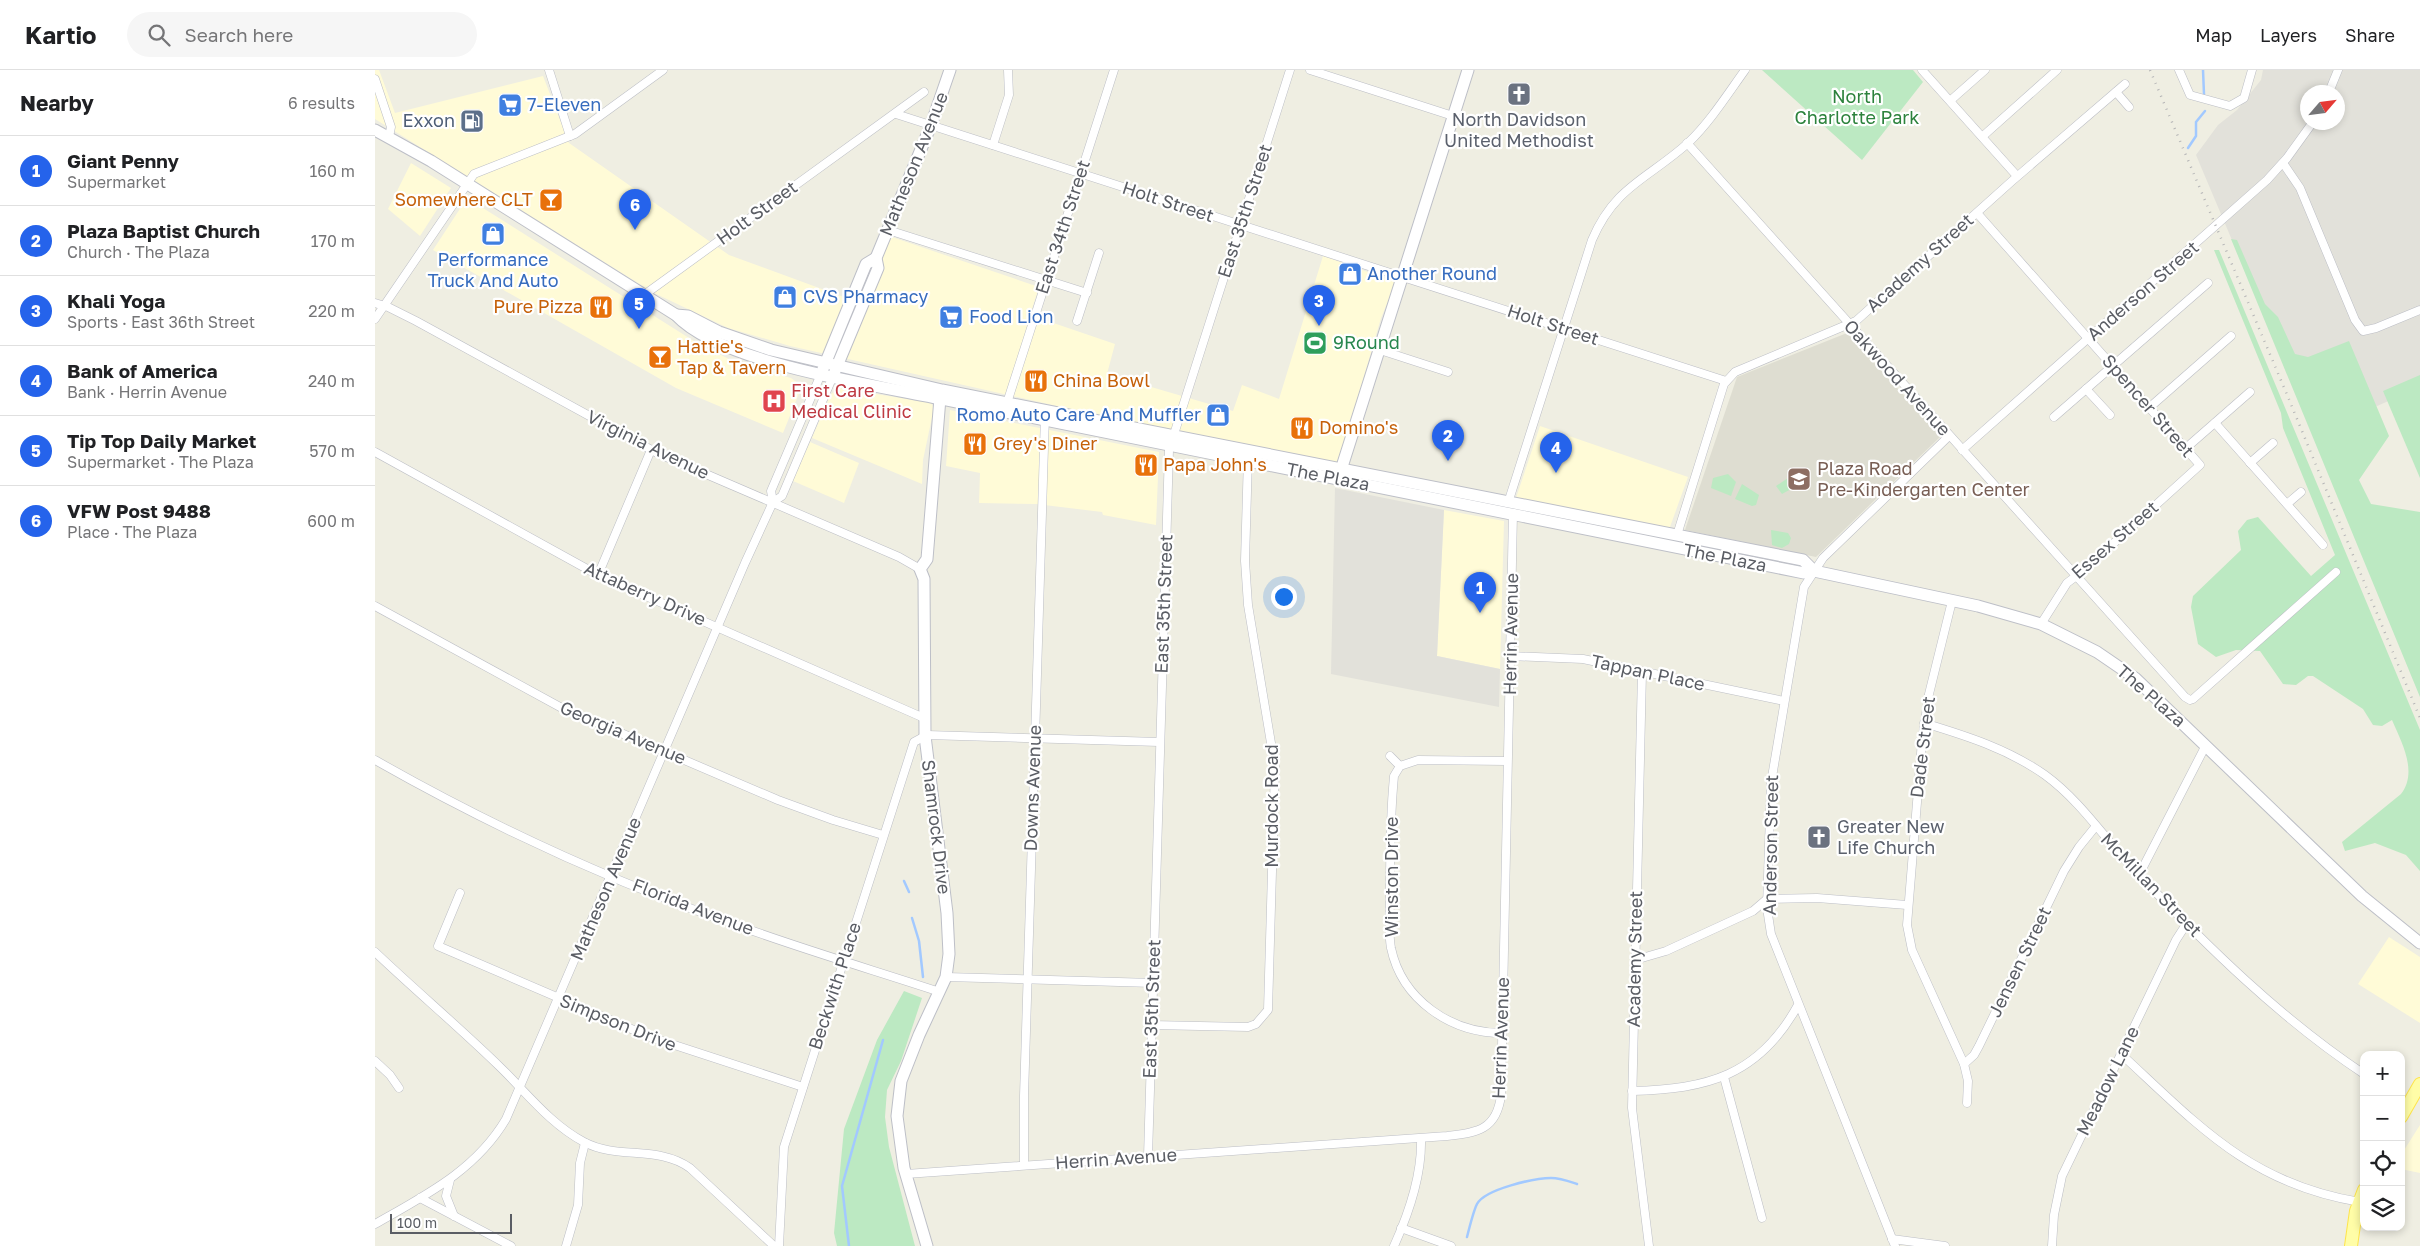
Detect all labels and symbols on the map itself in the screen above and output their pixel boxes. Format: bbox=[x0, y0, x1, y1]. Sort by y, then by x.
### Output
church icon: North Davidson United Methodist bbox=[1506, 81, 1532, 107]
park label: North Charlotte Park bbox=[1794, 85, 1920, 128]
north arrow bbox=[2300, 85, 2345, 130]
street label: Matheson Avenue bbox=[874, 88, 952, 239]
supermarket icon: 7-Eleven bbox=[497, 92, 523, 118]
place label: 7-Eleven bbox=[527, 93, 601, 115]
fuel station icon: Exxon bbox=[459, 108, 485, 134]
place label: North Davidson United Methodist bbox=[1444, 108, 1594, 151]
place label: Exxon bbox=[403, 109, 455, 131]
street label: East 35th Street bbox=[1212, 141, 1276, 280]
street label: East 34th Street bbox=[1030, 157, 1094, 297]
street label: Holt Street bbox=[712, 175, 801, 249]
street label: Holt Street bbox=[1120, 176, 1217, 226]
bar icon: Somewhere CLT bbox=[538, 187, 564, 213]
place label: Somewhere CLT bbox=[394, 188, 533, 210]
pin: 6 bbox=[619, 189, 651, 230]
street label: Academy Street bbox=[1861, 208, 1978, 316]
shop icon: Performance Truck And Auto bbox=[480, 221, 506, 247]
street label: Anderson Street bbox=[2082, 236, 2203, 345]
place label: Performance Truck And Auto bbox=[427, 248, 559, 291]
shop icon: Another Round bbox=[1337, 261, 1363, 287]
place label: Another Round bbox=[1367, 262, 1497, 284]
shop icon: CVS Pharmacy bbox=[772, 284, 798, 310]
place label: CVS Pharmacy bbox=[803, 285, 928, 307]
pin: 3 bbox=[1303, 285, 1335, 326]
pin: 5 bbox=[623, 288, 655, 329]
restaurant icon: Pure Pizza bbox=[588, 294, 614, 320]
place label: Pure Pizza bbox=[493, 295, 583, 317]
street label: Holt Street bbox=[1505, 299, 1602, 349]
supermarket icon: Food Lion bbox=[938, 304, 964, 330]
place label: Food Lion bbox=[969, 305, 1054, 327]
street label: Oakwood Avenue bbox=[1840, 315, 1956, 440]
sports icon: 9Round bbox=[1302, 330, 1328, 356]
place label: 9Round bbox=[1333, 331, 1400, 353]
place label: Hattie's Tap & Tavern bbox=[677, 335, 786, 378]
bar icon: Hattie's Tap & Tavern bbox=[647, 344, 673, 370]
street label: Spencer Street bbox=[2098, 349, 2199, 461]
restaurant icon: China Bowl bbox=[1023, 368, 1049, 394]
place label: China Bowl bbox=[1053, 369, 1150, 391]
place label: First Care Medical Clinic bbox=[791, 379, 912, 422]
hospital icon: First Care Medical Clinic bbox=[761, 388, 787, 414]
shop icon: Romo Auto Care And Muffler bbox=[1205, 402, 1231, 428]
place label: Romo Auto Care And Muffler bbox=[956, 403, 1201, 425]
street label: Virginia Avenue bbox=[584, 405, 713, 483]
restaurant icon: Domino's bbox=[1289, 415, 1315, 441]
place label: Domino's bbox=[1319, 416, 1398, 438]
pin: 2 bbox=[1432, 420, 1464, 461]
restaurant icon: Grey's Diner bbox=[962, 431, 988, 457]
place label: Grey's Diner bbox=[993, 432, 1097, 454]
pin: 4 bbox=[1540, 432, 1572, 473]
restaurant icon: Papa John's bbox=[1133, 452, 1159, 478]
place label: Papa John's bbox=[1163, 453, 1267, 475]
street label: The Plaza bbox=[1285, 457, 1372, 495]
place label: Plaza Road Pre-Kindergarten Center bbox=[1817, 457, 2030, 500]
school or university icon: Plaza Road Pre-Kindergarten Center bbox=[1786, 466, 1812, 492]
street label: Essex Street bbox=[2066, 496, 2162, 583]
street label: East 35th Street bbox=[1150, 534, 1176, 674]
street label: The Plaza bbox=[1682, 538, 1769, 576]
street label: Attaberry Drive bbox=[581, 556, 710, 630]
pin: 1 bbox=[1464, 572, 1496, 613]
street label: Herrin Avenue bbox=[1498, 573, 1522, 695]
your location bbox=[1271, 584, 1297, 610]
street label: Tappan Place bbox=[1589, 649, 1707, 695]
street label: The Plaza bbox=[2113, 659, 2191, 731]
street label: Dade Street bbox=[1905, 695, 1939, 799]
street label: Georgia Avenue bbox=[557, 696, 690, 769]
street label: Downs Avenue bbox=[1019, 724, 1045, 852]
street label: Murdock Road bbox=[1260, 744, 1282, 868]
street label: Shamrock Drive bbox=[918, 758, 956, 895]
street label: Anderson Street bbox=[1758, 774, 1782, 916]
street label: Matheson Avenue bbox=[565, 814, 645, 964]
place label: Greater New Life Church bbox=[1837, 815, 1945, 858]
street label: Winston Drive bbox=[1380, 817, 1402, 937]
church icon: Greater New Life Church bbox=[1806, 824, 1832, 850]
street label: McMillan Street bbox=[2097, 828, 2207, 941]
street label: Florida Avenue bbox=[630, 873, 757, 939]
street label: Academy Street bbox=[1622, 890, 1646, 1028]
street label: Jensen Street bbox=[1983, 903, 2055, 1020]
street label: Beckwith Place bbox=[803, 919, 865, 1052]
street label: East 35th Street bbox=[1138, 939, 1164, 1079]
street label: Herrin Avenue bbox=[1487, 977, 1513, 1099]
street label: Simpson Drive bbox=[557, 989, 680, 1055]
street label: Meadow Lane bbox=[2071, 1022, 2143, 1139]
street label: Herrin Avenue bbox=[1054, 1143, 1178, 1173]
scale bar bbox=[390, 1211, 513, 1234]

